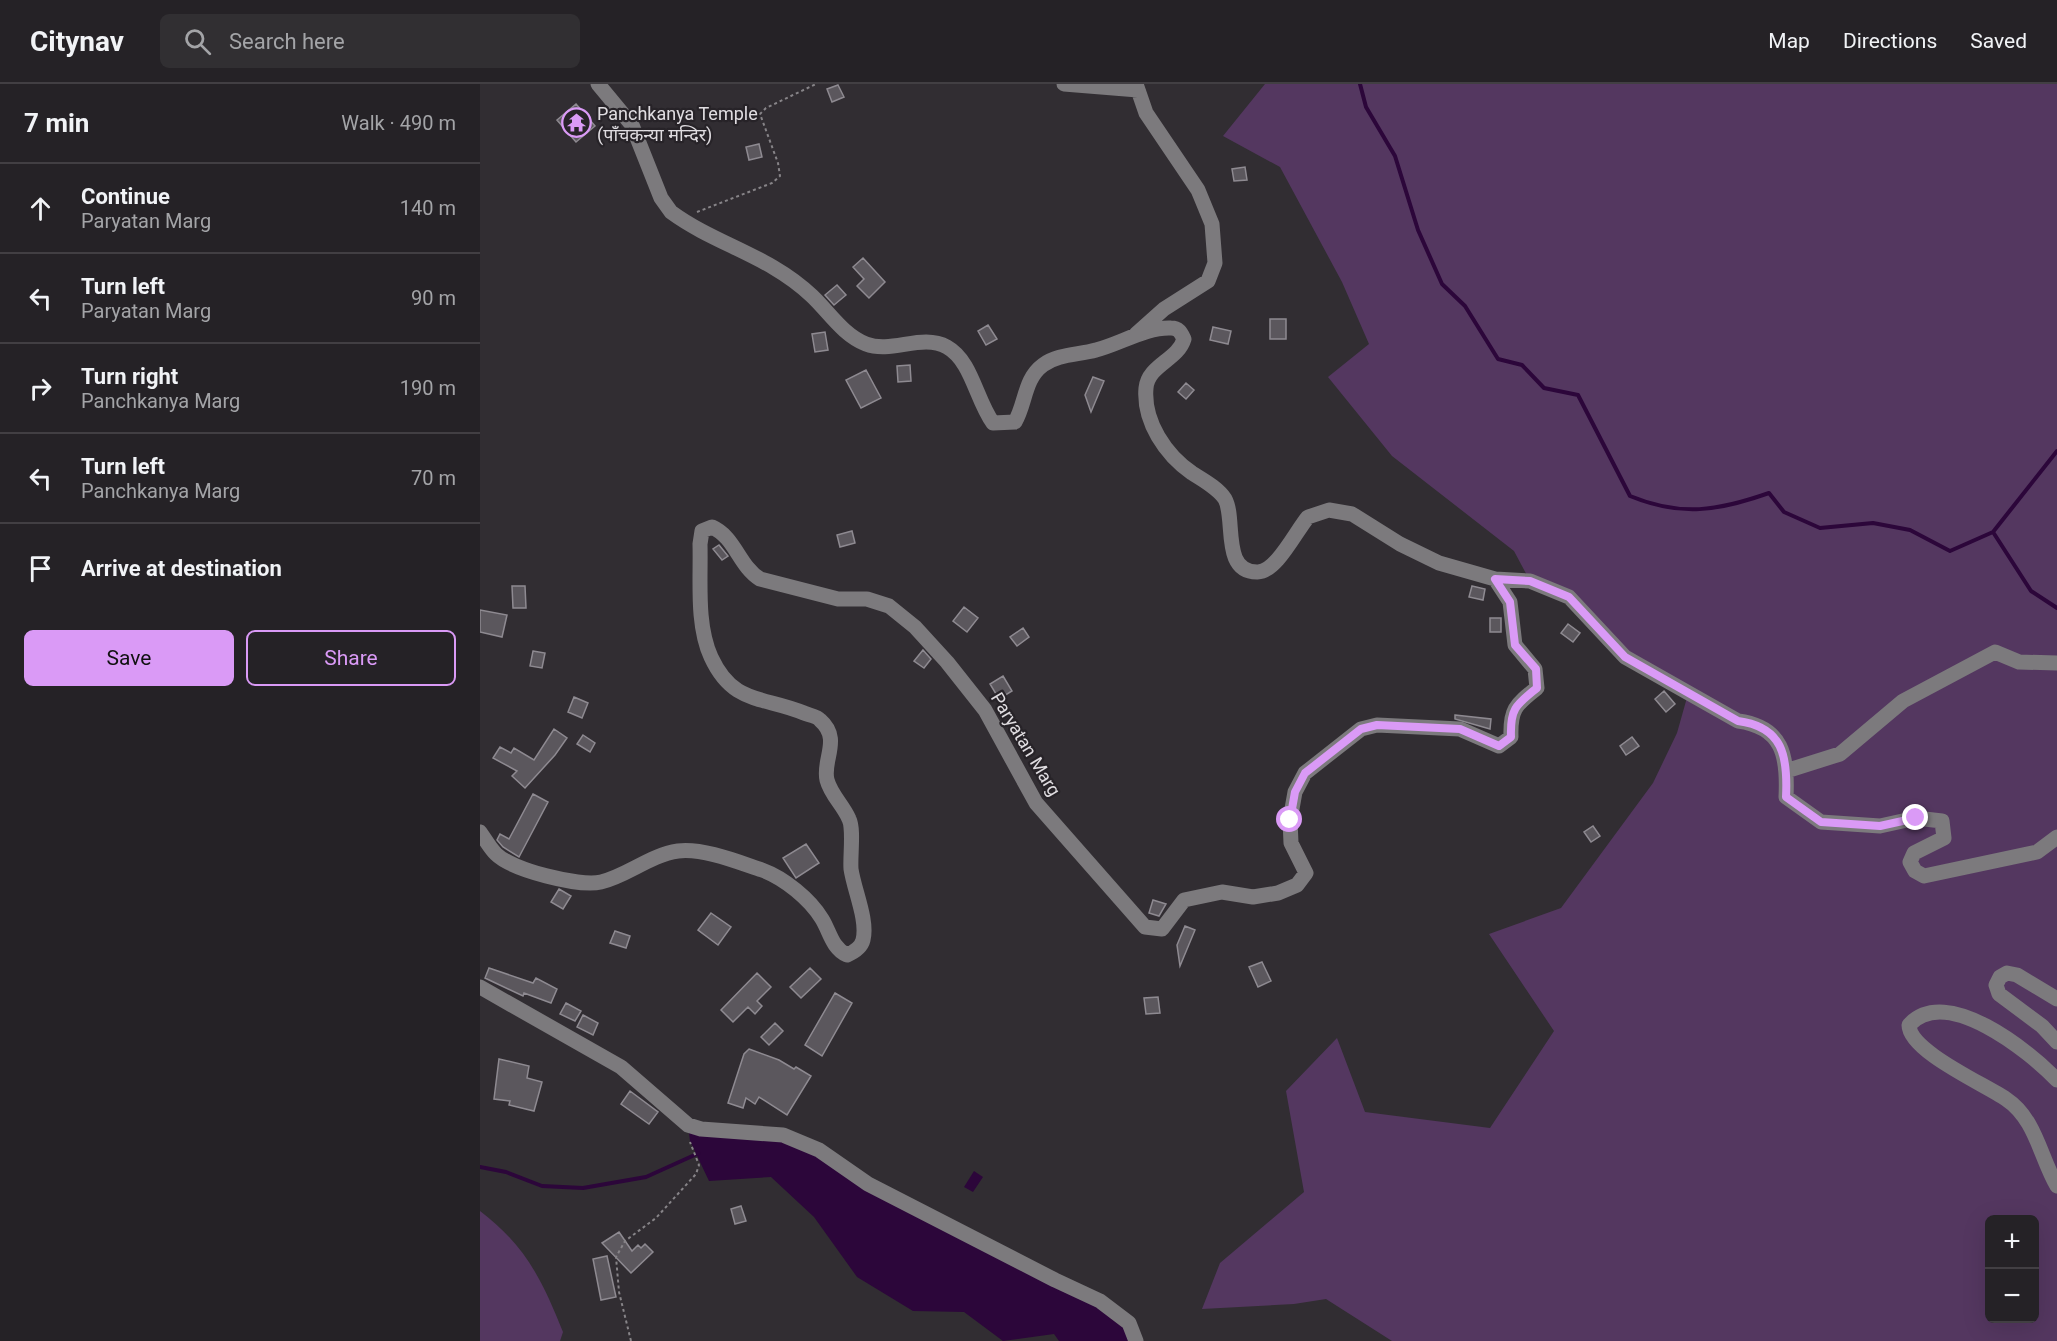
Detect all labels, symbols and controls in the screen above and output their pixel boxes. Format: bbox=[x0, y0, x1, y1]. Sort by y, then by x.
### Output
search box bbox=[160, 14, 580, 68]
text: Citynav bbox=[30, 25, 124, 58]
icon: search bbox=[181, 25, 214, 58]
text: Search here bbox=[229, 29, 345, 54]
text: Map bbox=[1768, 29, 1810, 53]
text: Directions bbox=[1843, 29, 1937, 53]
text: Saved bbox=[1970, 29, 2027, 53]
place label: Panchkanya Temple (पाँचकन्या मन्दिर) bbox=[597, 103, 758, 146]
temple icon: Panchkanya Temple (पाँचकन्या मन्दिर) bbox=[560, 107, 592, 139]
text: 7 min bbox=[24, 108, 89, 138]
text: Walk · 490 m bbox=[341, 111, 456, 135]
text: Continue bbox=[81, 184, 170, 209]
icon: ahead bbox=[24, 192, 57, 225]
text: 140 m bbox=[400, 196, 456, 220]
text: Paryatan Marg bbox=[81, 209, 211, 233]
text: Turn left bbox=[81, 274, 165, 299]
icon: left bbox=[24, 282, 57, 315]
text: 90 m bbox=[411, 286, 456, 310]
text: Paryatan Marg bbox=[81, 299, 211, 323]
text: Turn right bbox=[81, 364, 178, 389]
icon: right bbox=[24, 372, 57, 405]
text: 190 m bbox=[400, 376, 456, 400]
text: Panchkanya Marg bbox=[81, 389, 240, 413]
text: Turn left bbox=[81, 454, 165, 479]
icon: left bbox=[24, 462, 57, 495]
text: 70 m bbox=[411, 466, 456, 490]
text: Panchkanya Marg bbox=[81, 479, 240, 503]
icon: arrive bbox=[24, 552, 57, 585]
text: Arrive at destination bbox=[81, 556, 282, 581]
button: Save bbox=[24, 630, 234, 686]
button: Share bbox=[246, 630, 456, 686]
street label: Paryatan Marg bbox=[987, 688, 1065, 800]
route end bbox=[1902, 804, 1928, 830]
route start bbox=[1276, 806, 1302, 832]
map controls bbox=[1985, 1215, 2039, 1323]
button: + bbox=[1985, 1215, 2039, 1269]
button: − bbox=[1985, 1269, 2039, 1323]

